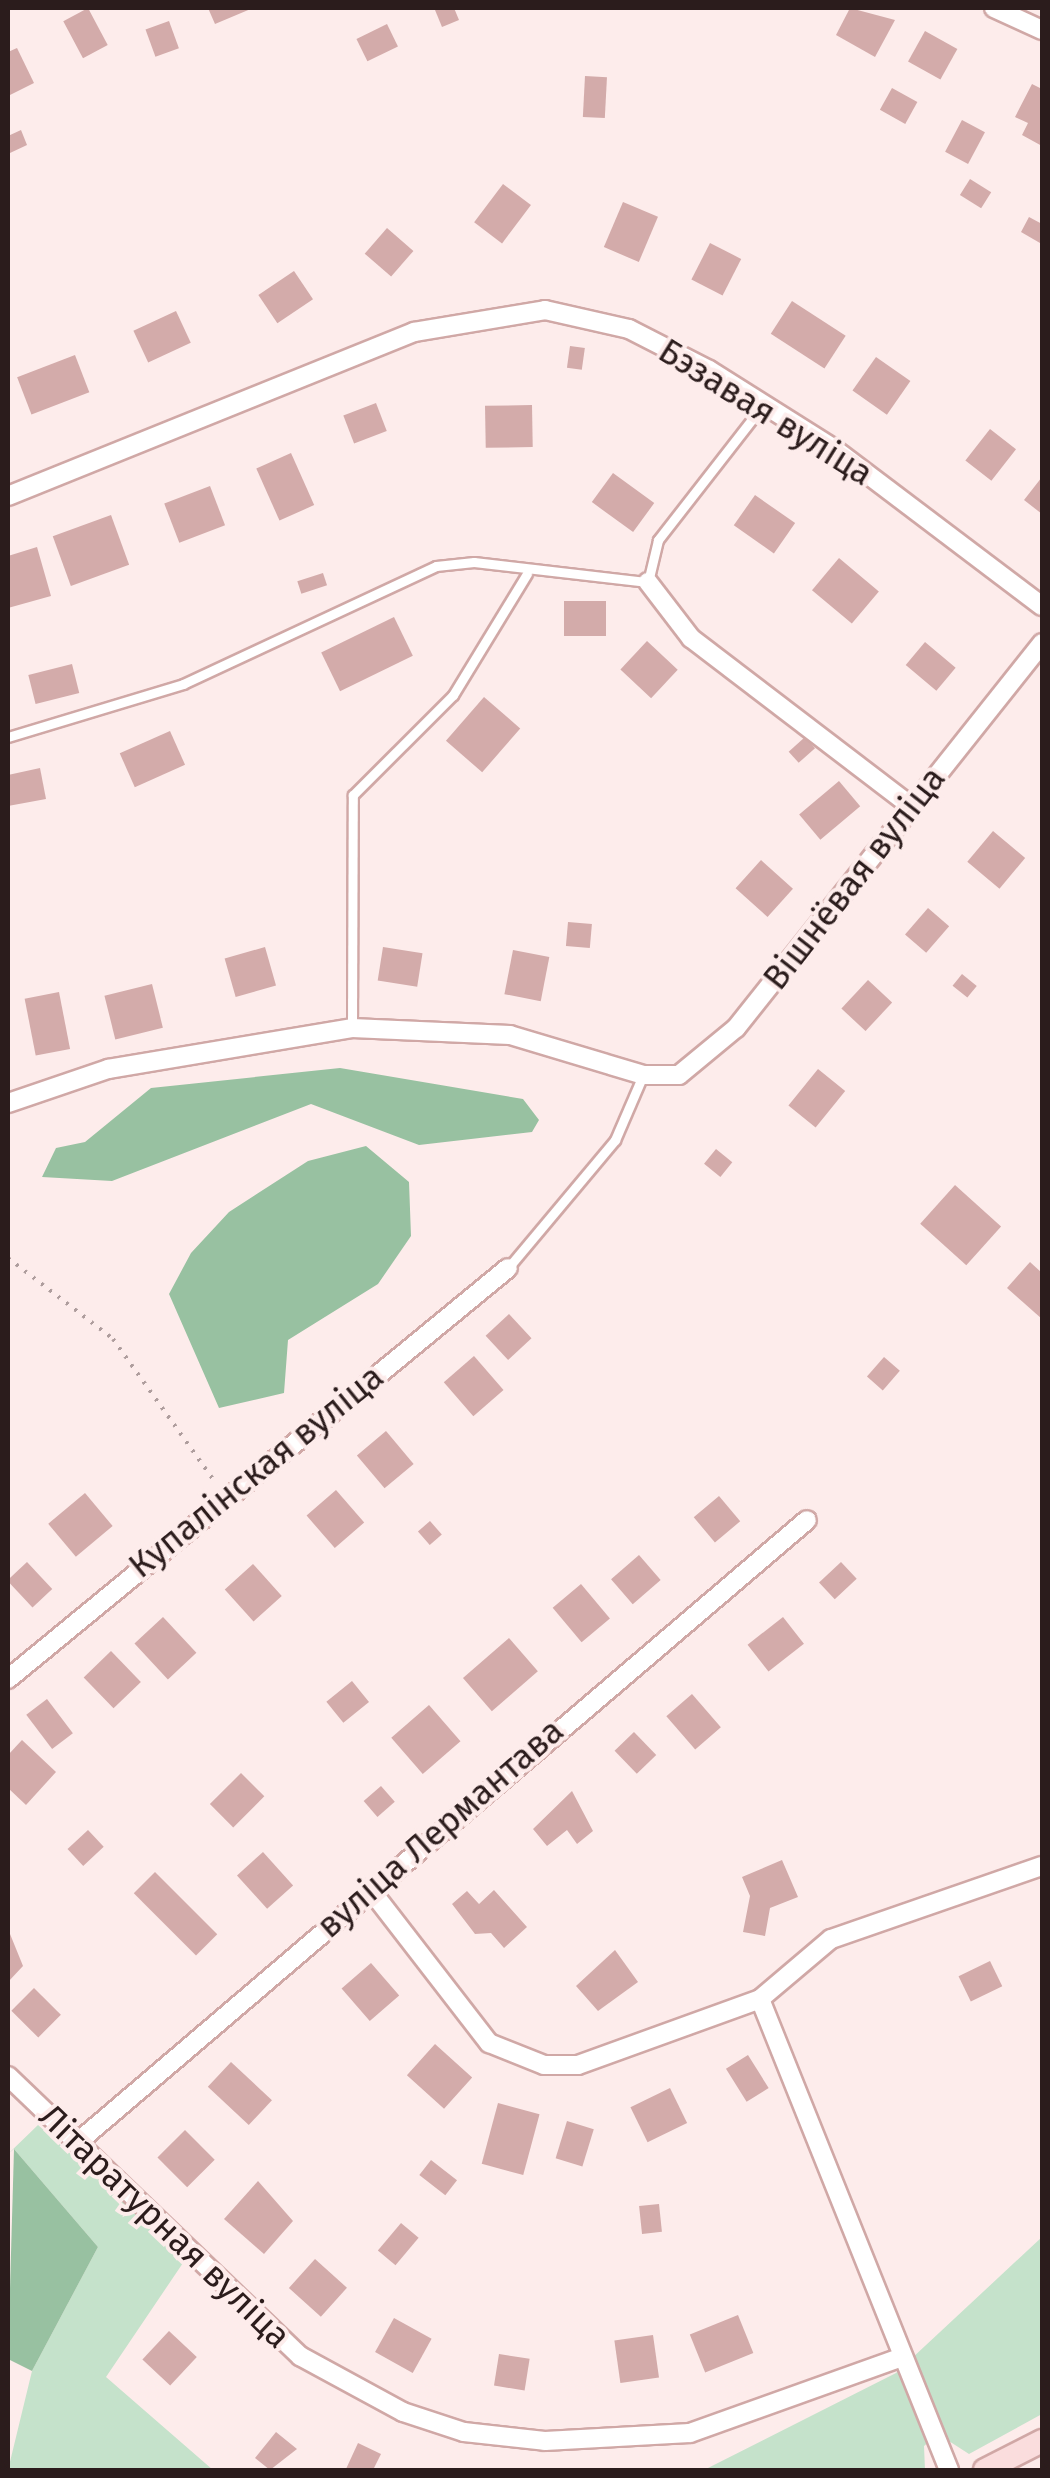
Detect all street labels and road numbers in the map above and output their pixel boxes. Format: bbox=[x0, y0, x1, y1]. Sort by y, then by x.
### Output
street label: Бэзавая вуліца bbox=[651, 329, 881, 495]
street label: Вішнёвая вуліца bbox=[754, 758, 954, 998]
street label: Купалінская вуліца bbox=[120, 1355, 392, 1587]
street label: вуліца Лермантава bbox=[308, 1709, 572, 1947]
street label: Літаратурная вуліца bbox=[31, 2095, 299, 2357]

